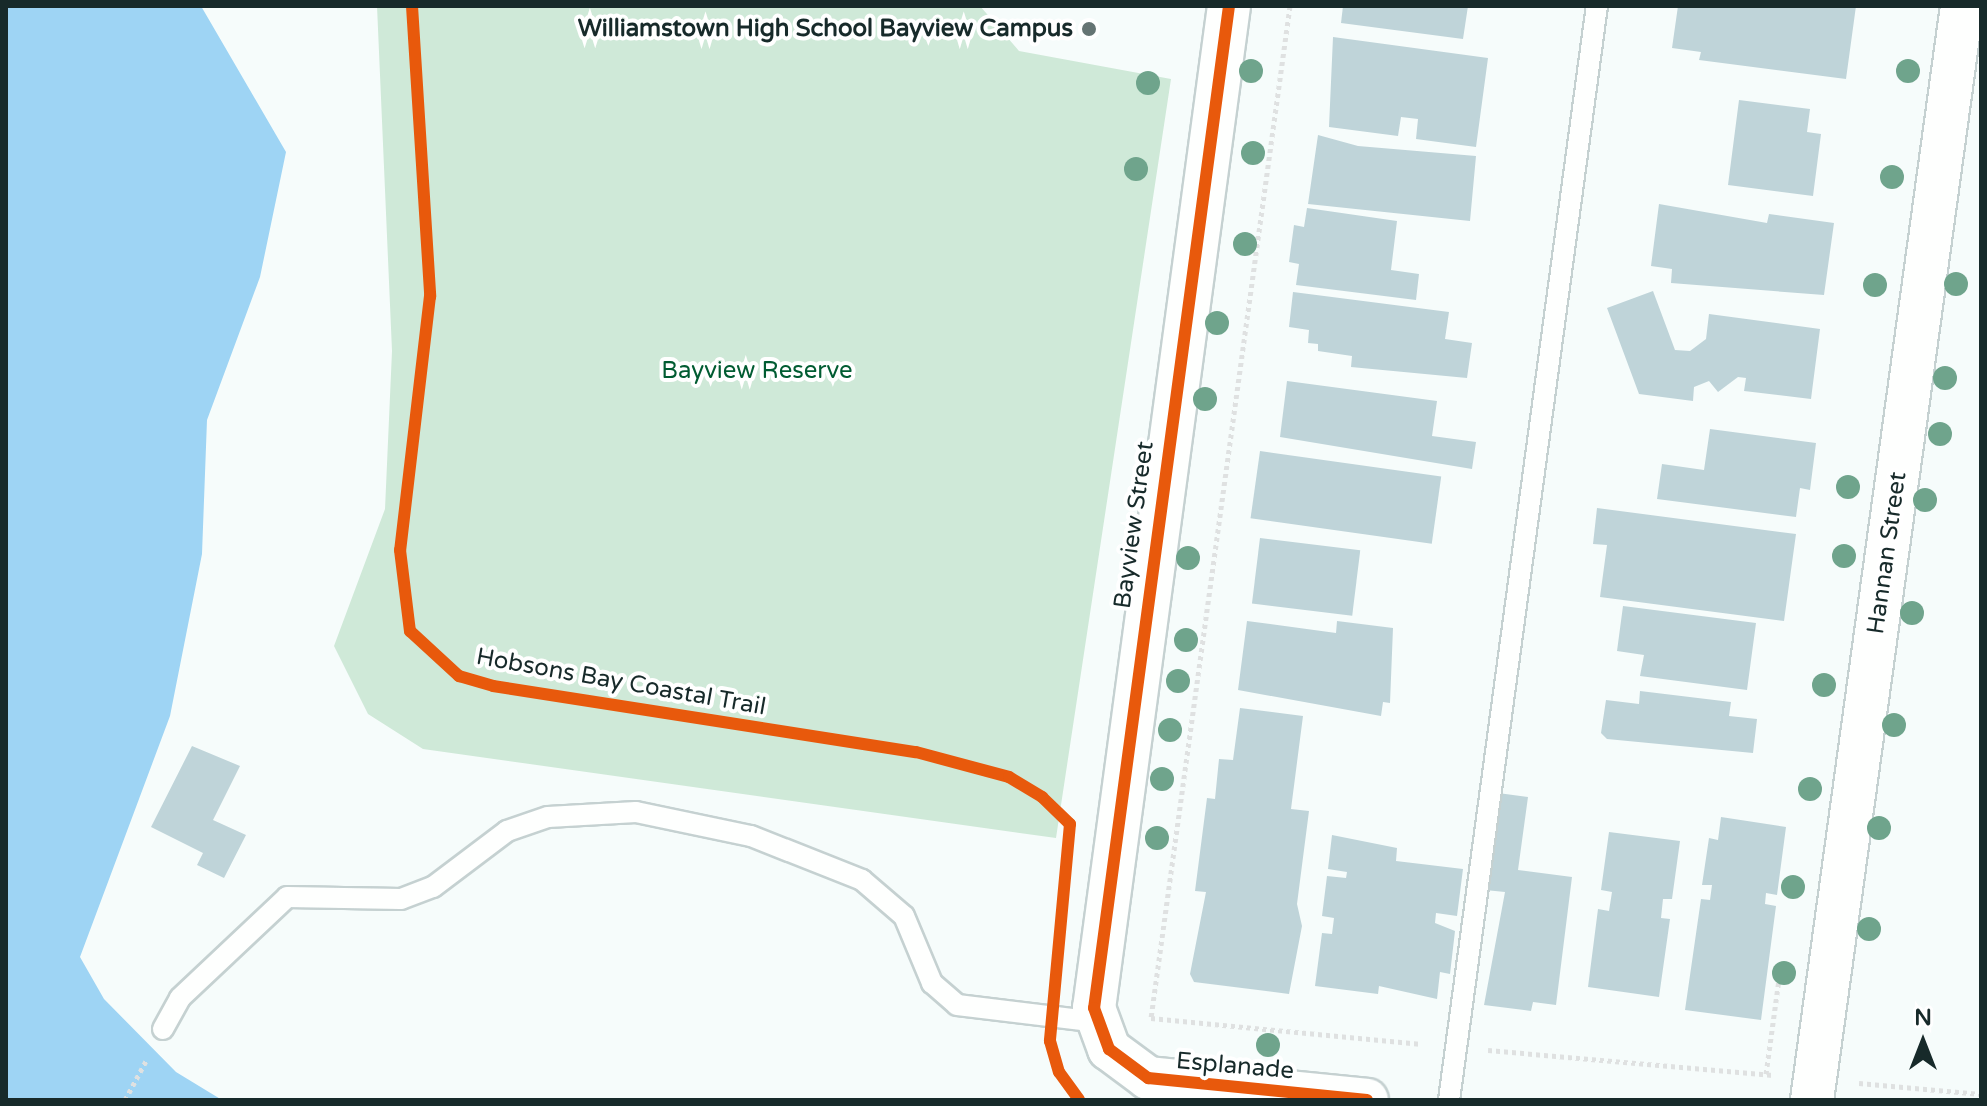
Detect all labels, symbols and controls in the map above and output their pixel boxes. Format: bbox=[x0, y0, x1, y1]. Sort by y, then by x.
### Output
place label: Williamstown High School Bayview Campus bbox=[578, 15, 1073, 43]
marker: Williamstown High School Bayview Campus bbox=[1080, 20, 1098, 38]
park label: Bayview Reserve bbox=[661, 357, 853, 385]
street label: Bayview Street bbox=[1108, 439, 1160, 611]
street label: Hannan Street bbox=[1861, 470, 1913, 636]
street label: Hobsons Bay Coastal Trail bbox=[474, 642, 768, 722]
north arrow bbox=[1883, 1002, 1963, 1082]
text: N bbox=[1914, 1005, 1932, 1031]
street label: Esplanade bbox=[1175, 1047, 1295, 1085]

